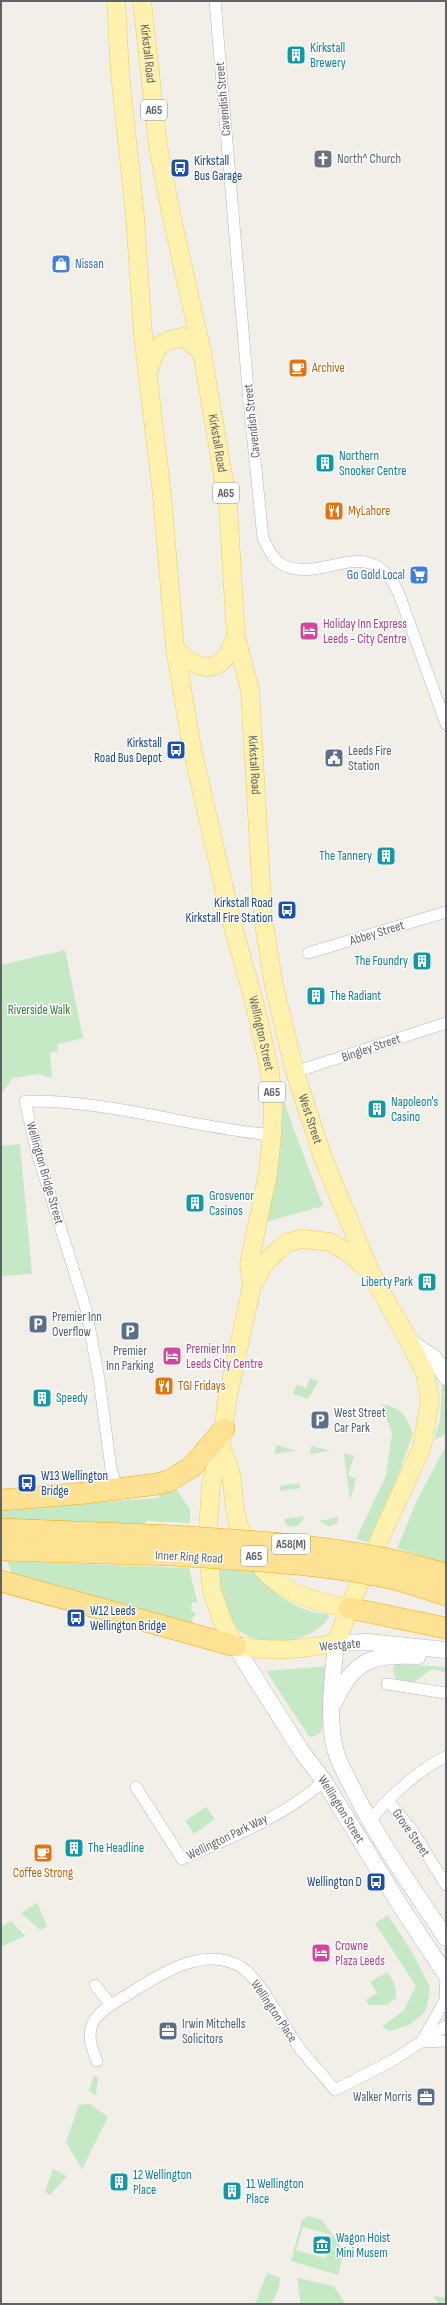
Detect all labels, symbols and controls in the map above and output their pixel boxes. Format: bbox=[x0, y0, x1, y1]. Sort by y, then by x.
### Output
street label: Kirkstall Road bbox=[137, 23, 159, 84]
place label: Kirkstall Brewery bbox=[310, 40, 346, 71]
building icon: Kirkstall Brewery bbox=[285, 44, 307, 66]
street label: Cavendish Street bbox=[212, 61, 234, 137]
road number: A65 bbox=[141, 100, 167, 120]
church icon: North^ Church bbox=[312, 148, 334, 170]
place label: North^ Church bbox=[337, 151, 401, 167]
place label: Kirkstall Bus Garage bbox=[194, 153, 242, 184]
bus stop icon: Kirkstall Bus Garage bbox=[169, 157, 191, 179]
shop icon: Nissan bbox=[50, 253, 72, 275]
place label: Nissan bbox=[75, 256, 104, 272]
cafe icon: Archive bbox=[287, 357, 309, 379]
place label: Archive bbox=[311, 360, 345, 376]
street label: Cavendish Street bbox=[240, 383, 264, 459]
street label: Kirkstall Road bbox=[205, 413, 230, 474]
place label: Northern Snooker Centre bbox=[339, 448, 406, 479]
building icon: Northern Snooker Centre bbox=[314, 452, 336, 474]
road number: A65 bbox=[213, 483, 239, 503]
restaurant icon: MyLahore bbox=[323, 500, 345, 522]
place label: MyLahore bbox=[348, 503, 390, 519]
supermarket icon: Go Gold Local bbox=[408, 564, 430, 586]
place label: Go Gold Local bbox=[347, 567, 405, 583]
place label: Holiday Inn Express Leeds - City Centre bbox=[323, 616, 407, 647]
hotel icon: Holiday Inn Express Leeds - City Centre bbox=[298, 620, 320, 642]
place label: Kirkstall Road Bus Depot bbox=[94, 735, 162, 766]
street label: Kirkstall Road bbox=[245, 735, 264, 795]
bus stop icon: Kirkstall Road Bus Depot bbox=[165, 739, 187, 761]
place label: Leeds Fire Station bbox=[348, 743, 392, 774]
public building icon: Leeds Fire Station bbox=[323, 747, 345, 769]
building icon: The Tannery bbox=[375, 845, 397, 867]
place label: The Tannery bbox=[319, 848, 372, 864]
place label: Kirkstall Road Kirkstall Fire Station bbox=[186, 895, 273, 926]
bus stop icon: Kirkstall Road Kirkstall Fire Station bbox=[276, 899, 298, 921]
street label: Abbey Street bbox=[347, 917, 406, 949]
building icon: The Foundry bbox=[411, 950, 433, 972]
place label: The Foundry bbox=[355, 953, 408, 969]
building icon: The Radiant bbox=[305, 985, 327, 1007]
place label: The Radiant bbox=[330, 988, 381, 1004]
street label: Wellington Street bbox=[245, 994, 277, 1072]
park label: Riverside Walk bbox=[8, 1002, 70, 1018]
street label: Bingley Street bbox=[340, 1030, 402, 1065]
road number: A65 bbox=[259, 1082, 285, 1102]
street label: West Street bbox=[295, 1092, 326, 1146]
place label: Napoleon's Casino bbox=[391, 1094, 439, 1125]
building icon: Napoleon's Casino bbox=[366, 1098, 388, 1120]
street label: Wellington Bridge Street bbox=[23, 1120, 67, 1226]
place label: Grosvenor Casinos bbox=[209, 1188, 254, 1219]
building icon: Grosvenor Casinos bbox=[184, 1192, 206, 1214]
building icon: Liberty Park bbox=[416, 1271, 438, 1293]
place label: Liberty Park bbox=[361, 1274, 413, 1290]
place label: Premier Inn Overflow bbox=[52, 1309, 102, 1340]
parking icon: Premier Inn Overflow bbox=[27, 1313, 49, 1335]
parking icon: Premier Inn Parking bbox=[119, 1320, 141, 1342]
place label: Premier Inn Leeds City Centre bbox=[186, 1341, 263, 1372]
place label: Premier Inn Parking bbox=[106, 1343, 154, 1374]
hotel icon: Premier Inn Leeds City Centre bbox=[161, 1345, 183, 1367]
restaurant icon: TGI Fridays bbox=[153, 1375, 175, 1397]
place label: TGI Fridays bbox=[178, 1378, 226, 1394]
building icon: Speedy bbox=[31, 1387, 53, 1409]
place label: Speedy bbox=[56, 1390, 88, 1406]
place label: West Street Car Park bbox=[334, 1405, 386, 1436]
parking icon: West Street Car Park bbox=[309, 1409, 331, 1431]
place label: W13 Wellington Bridge bbox=[41, 1468, 108, 1499]
bus stop icon: W13 Wellington Bridge bbox=[16, 1472, 38, 1494]
road number: A58(M) bbox=[272, 1534, 310, 1554]
road number: A65 bbox=[241, 1546, 267, 1566]
street label: Inner Ring Road bbox=[155, 1547, 223, 1567]
place label: W12 Leeds Wellington Bridge bbox=[90, 1603, 166, 1634]
bus stop icon: W12 Leeds Wellington Bridge bbox=[65, 1607, 87, 1629]
street label: Westgate bbox=[319, 1635, 361, 1655]
street label: Wellington Street bbox=[315, 1772, 368, 1846]
street label: Grove Street bbox=[389, 1806, 433, 1860]
street label: Wellington Park Way bbox=[184, 1811, 270, 1863]
building icon: The Headline bbox=[63, 1837, 85, 1859]
place label: The Headline bbox=[88, 1840, 144, 1856]
cafe icon: Coffee Strong bbox=[32, 1842, 54, 1864]
place label: Coffee Strong bbox=[13, 1865, 73, 1881]
bus stop icon: Wellington D bbox=[365, 1871, 387, 1893]
place label: Wellington D bbox=[307, 1874, 362, 1890]
place label: Crowne Plaza Leeds bbox=[335, 1938, 385, 1969]
hotel icon: Crowne Plaza Leeds bbox=[310, 1942, 332, 1964]
street label: Wellington Place bbox=[247, 1977, 301, 2045]
place label: Irwin Mitchells Solicitors bbox=[182, 2016, 246, 2047]
office icon: Irwin Mitchells Solicitors bbox=[157, 2020, 179, 2042]
office icon: Walker Morris bbox=[415, 2086, 437, 2108]
place label: Walker Morris bbox=[353, 2089, 412, 2105]
place label: 12 Wellington Place bbox=[133, 2167, 192, 2198]
building icon: 12 Wellington Place bbox=[108, 2171, 130, 2193]
place label: 11 Wellington Place bbox=[246, 2176, 304, 2207]
building icon: 11 Wellington Place bbox=[221, 2180, 243, 2202]
place label: Wagon Hoist Mini Musem bbox=[336, 2230, 390, 2261]
museum icon: Wagon Hoist Mini Musem bbox=[311, 2234, 333, 2256]

